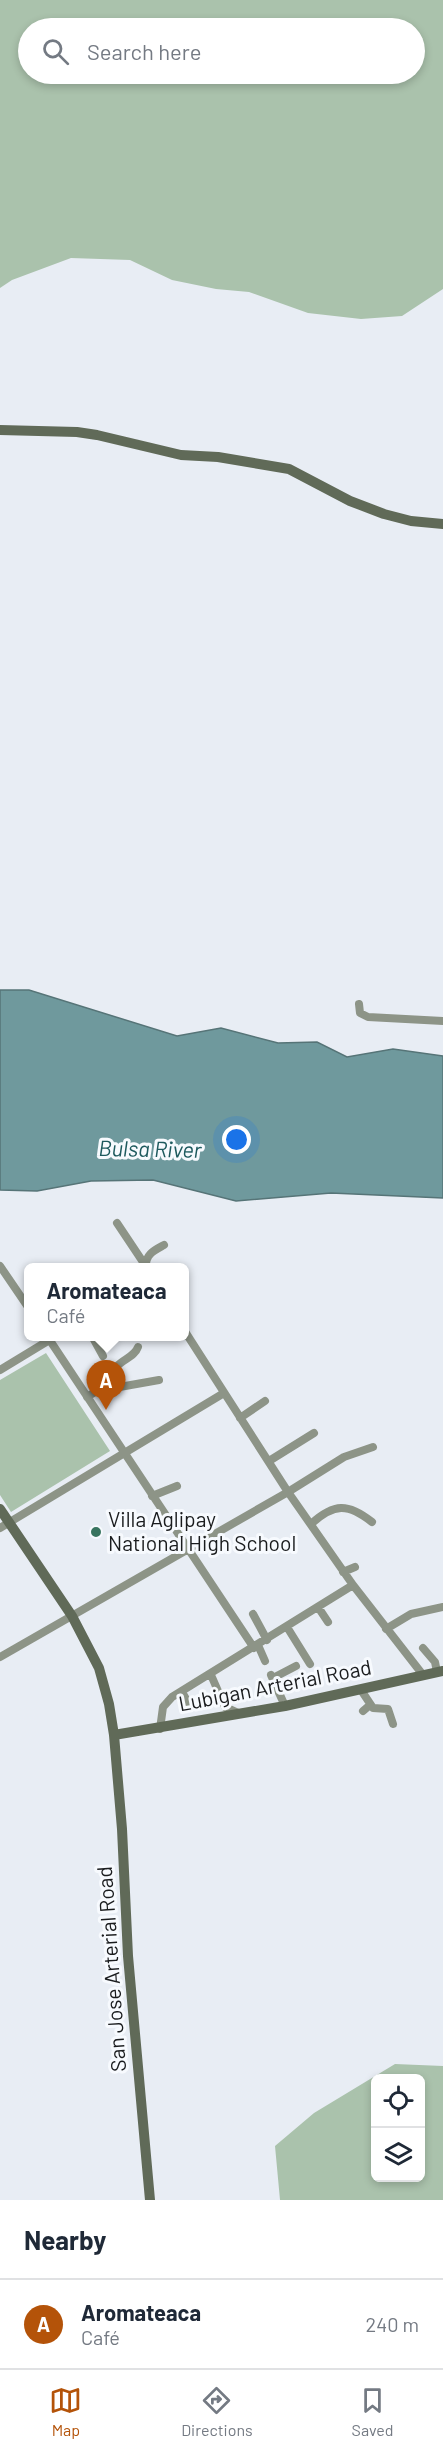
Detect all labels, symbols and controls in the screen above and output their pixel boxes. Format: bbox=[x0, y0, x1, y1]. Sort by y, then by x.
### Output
search box bbox=[18, 18, 425, 84]
icon: search bbox=[39, 35, 72, 68]
text: Search here bbox=[87, 38, 201, 64]
your location bbox=[222, 1125, 251, 1154]
water label: Bulsa River bbox=[98, 1134, 203, 1162]
popup bbox=[24, 1263, 189, 1341]
text: Aromateaca bbox=[46, 1277, 167, 1303]
text: Café bbox=[46, 1303, 85, 1327]
pin: A bbox=[86, 1360, 126, 1410]
place label: Villa Aglipay National High School bbox=[108, 1506, 296, 1555]
marker: Villa Aglipay National High School bbox=[89, 1525, 103, 1539]
street label: Lubigan Arterial Road bbox=[176, 1654, 373, 1715]
street label: San Jose Arterial Road bbox=[91, 1866, 130, 2073]
map controls bbox=[371, 2074, 425, 2182]
button: locate bbox=[371, 2074, 425, 2128]
button: layers bbox=[371, 2128, 425, 2182]
text: Nearby bbox=[24, 2224, 106, 2255]
text: Aromateaca bbox=[81, 2299, 201, 2325]
text: A bbox=[37, 2312, 50, 2336]
text: 240 m bbox=[365, 2312, 419, 2336]
text: Café bbox=[81, 2325, 120, 2349]
tab: Map bbox=[49, 2384, 82, 2439]
tab: Directions bbox=[181, 2384, 253, 2439]
tab: Saved bbox=[352, 2384, 394, 2439]

